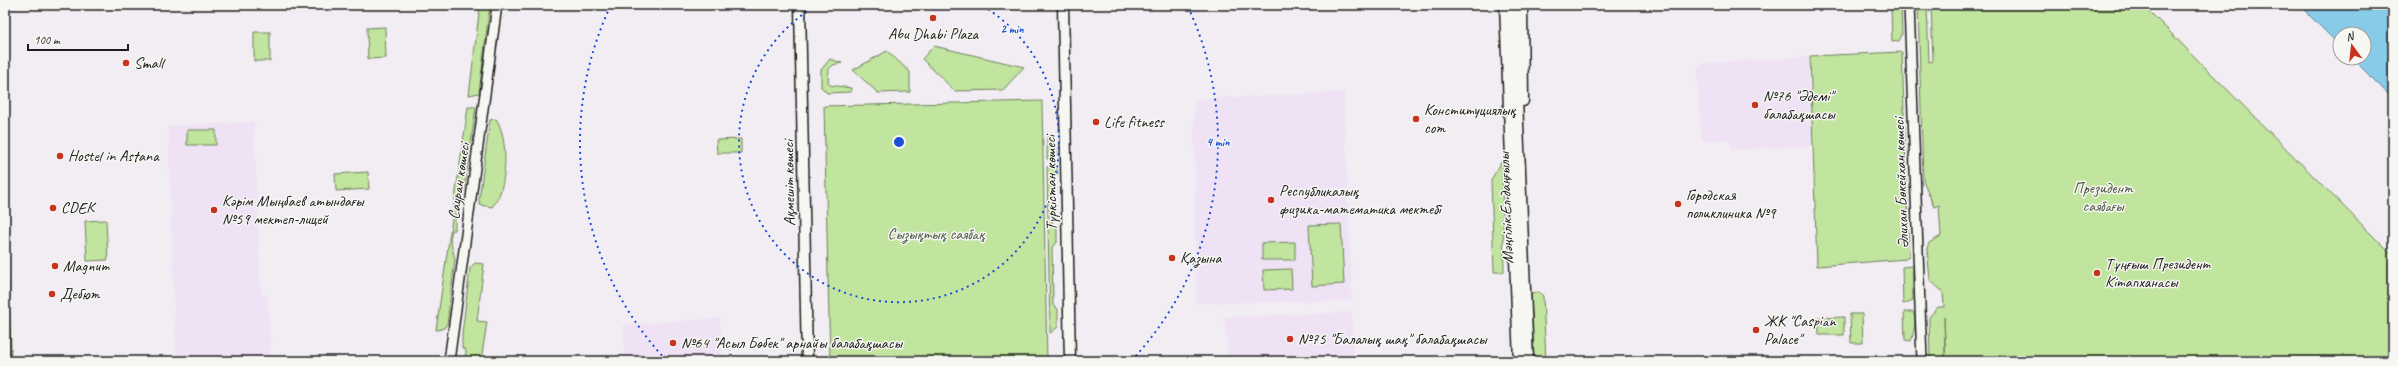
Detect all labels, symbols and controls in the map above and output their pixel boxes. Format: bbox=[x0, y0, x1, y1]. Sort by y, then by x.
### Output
marker: Abu Dhabi Plaza bbox=[928, 13, 938, 23]
text: 2 min bbox=[1001, 21, 1024, 37]
place label: Abu Dhabi Plaza bbox=[888, 24, 980, 44]
scale bar bbox=[28, 26, 128, 52]
north arrow bbox=[2332, 26, 2372, 66]
text: N bbox=[2344, 28, 2357, 44]
text: 100 m bbox=[34, 32, 61, 48]
place label: Small bbox=[134, 53, 166, 73]
marker: Small bbox=[121, 58, 131, 68]
place label: №76 "Әдемі" балабақшасы bbox=[1763, 86, 1836, 124]
place label: Конституциялық сот bbox=[1424, 100, 1517, 138]
marker: №76 "Әдемі" балабақшасы bbox=[1750, 100, 1760, 110]
place label: Life fitness bbox=[1104, 112, 1165, 132]
marker: Конституциялық сот bbox=[1411, 114, 1421, 124]
street label: Әлихан Бөкейхан көшесі bbox=[1889, 115, 1913, 249]
marker: Life fitness bbox=[1091, 117, 1101, 127]
street label: Түркістан көшесі bbox=[1040, 133, 1062, 231]
text: 4 min bbox=[1207, 134, 1230, 150]
centre of rings bbox=[892, 135, 906, 149]
street label: Ақмешіт көшесі bbox=[778, 138, 800, 226]
street label: Сауран көшесі bbox=[444, 139, 475, 221]
place label: Hostel in Astana bbox=[68, 146, 160, 166]
street label: Мәңгілік Ел даңғылы bbox=[1494, 150, 1518, 264]
marker: Hostel in Astana bbox=[55, 151, 65, 161]
park label: Президент саябағы bbox=[2073, 178, 2134, 216]
place label: Республикалық физика-математика мектебі bbox=[1279, 181, 1443, 219]
place label: Городская поликлиника №9 bbox=[1686, 185, 1777, 223]
place label: Кәрім Мыңбаев атындағы №59 мектеп-лицей bbox=[222, 191, 365, 229]
marker: Республикалық физика-математика мектебі bbox=[1266, 195, 1276, 205]
place label: CDEK bbox=[61, 198, 97, 218]
marker: Городская поликлиника №9 bbox=[1673, 199, 1683, 209]
marker: CDEK bbox=[48, 203, 58, 213]
marker: Кәрім Мыңбаев атындағы №59 мектеп-лицей bbox=[209, 205, 219, 215]
park label: Сызықтық саябақ bbox=[887, 224, 986, 244]
place label: Қазына bbox=[1180, 248, 1223, 268]
marker: Қазына bbox=[1167, 253, 1177, 263]
place label: Тұңғыш Президент Кітапханасы bbox=[2105, 254, 2211, 292]
place label: Magnum bbox=[63, 256, 110, 276]
marker: Magnum bbox=[50, 261, 60, 271]
marker: Тұңғыш Президент Кітапханасы bbox=[2092, 268, 2102, 278]
place label: Дебют bbox=[60, 284, 101, 304]
marker: Дебют bbox=[47, 289, 57, 299]
place label: ЖК "Caspian Palace" bbox=[1764, 311, 1836, 349]
marker: ЖК "Caspian Palace" bbox=[1751, 325, 1761, 335]
place label: №75 "Балалық шақ" балабақшасы bbox=[1298, 329, 1488, 349]
place label: №64 "Асыл Бөбек" арнайы балабақшасы bbox=[681, 333, 903, 353]
marker: №75 "Балалық шақ" балабақшасы bbox=[1285, 334, 1295, 344]
marker: №64 "Асыл Бөбек" арнайы балабақшасы bbox=[668, 338, 678, 348]

